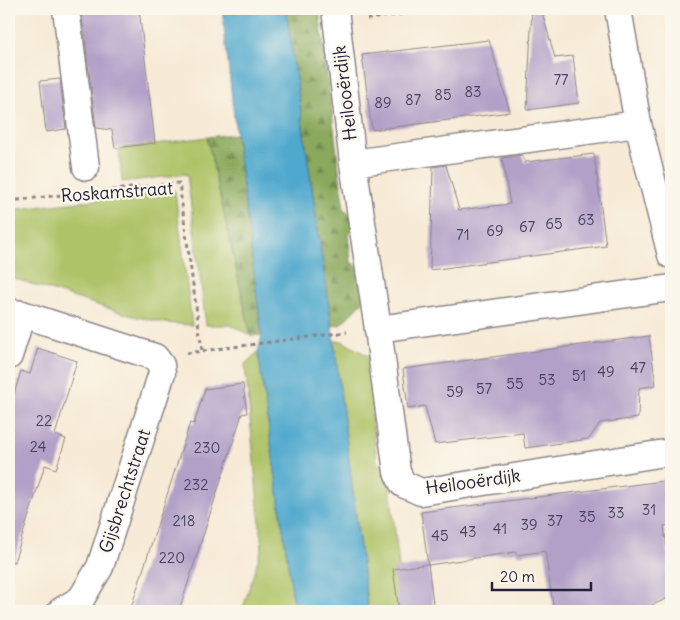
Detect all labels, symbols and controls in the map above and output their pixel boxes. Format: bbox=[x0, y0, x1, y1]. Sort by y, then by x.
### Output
street label: Heilooërdijk bbox=[327, 44, 362, 142]
house number: 77 bbox=[554, 70, 568, 89]
house number: 83 bbox=[464, 82, 482, 101]
house number: 85 bbox=[434, 85, 452, 104]
house number: 87 bbox=[405, 90, 421, 109]
house number: 89 bbox=[374, 93, 392, 112]
street label: Roskamstraat bbox=[60, 176, 174, 207]
house number: 63 bbox=[577, 210, 595, 229]
house number: 65 bbox=[545, 214, 563, 233]
house number: 67 bbox=[519, 217, 535, 236]
house number: 69 bbox=[486, 221, 504, 240]
house number: 71 bbox=[456, 225, 470, 244]
house number: 47 bbox=[630, 358, 646, 377]
house number: 49 bbox=[597, 362, 615, 381]
house number: 51 bbox=[572, 366, 586, 385]
house number: 53 bbox=[538, 370, 556, 389]
house number: 55 bbox=[506, 374, 524, 393]
house number: 57 bbox=[476, 379, 492, 398]
house number: 59 bbox=[446, 382, 464, 401]
house number: 22 bbox=[36, 411, 52, 430]
street label: Gijsbrechtstraat bbox=[94, 426, 155, 556]
house number: 24 bbox=[30, 437, 47, 456]
house number: 230 bbox=[194, 438, 220, 457]
street label: Heilooërdijk bbox=[424, 463, 522, 500]
house number: 232 bbox=[184, 475, 208, 494]
house number: 31 bbox=[642, 500, 656, 519]
house number: 33 bbox=[607, 503, 625, 522]
house number: 35 bbox=[578, 507, 596, 526]
house number: 218 bbox=[173, 511, 195, 530]
house number: 37 bbox=[547, 511, 563, 530]
house number: 39 bbox=[520, 515, 538, 534]
house number: 41 bbox=[493, 519, 507, 538]
house number: 43 bbox=[459, 522, 477, 541]
house number: 45 bbox=[431, 526, 449, 545]
house number: 220 bbox=[159, 548, 185, 567]
scale bar bbox=[492, 560, 591, 592]
text: 20 m bbox=[500, 567, 535, 586]

